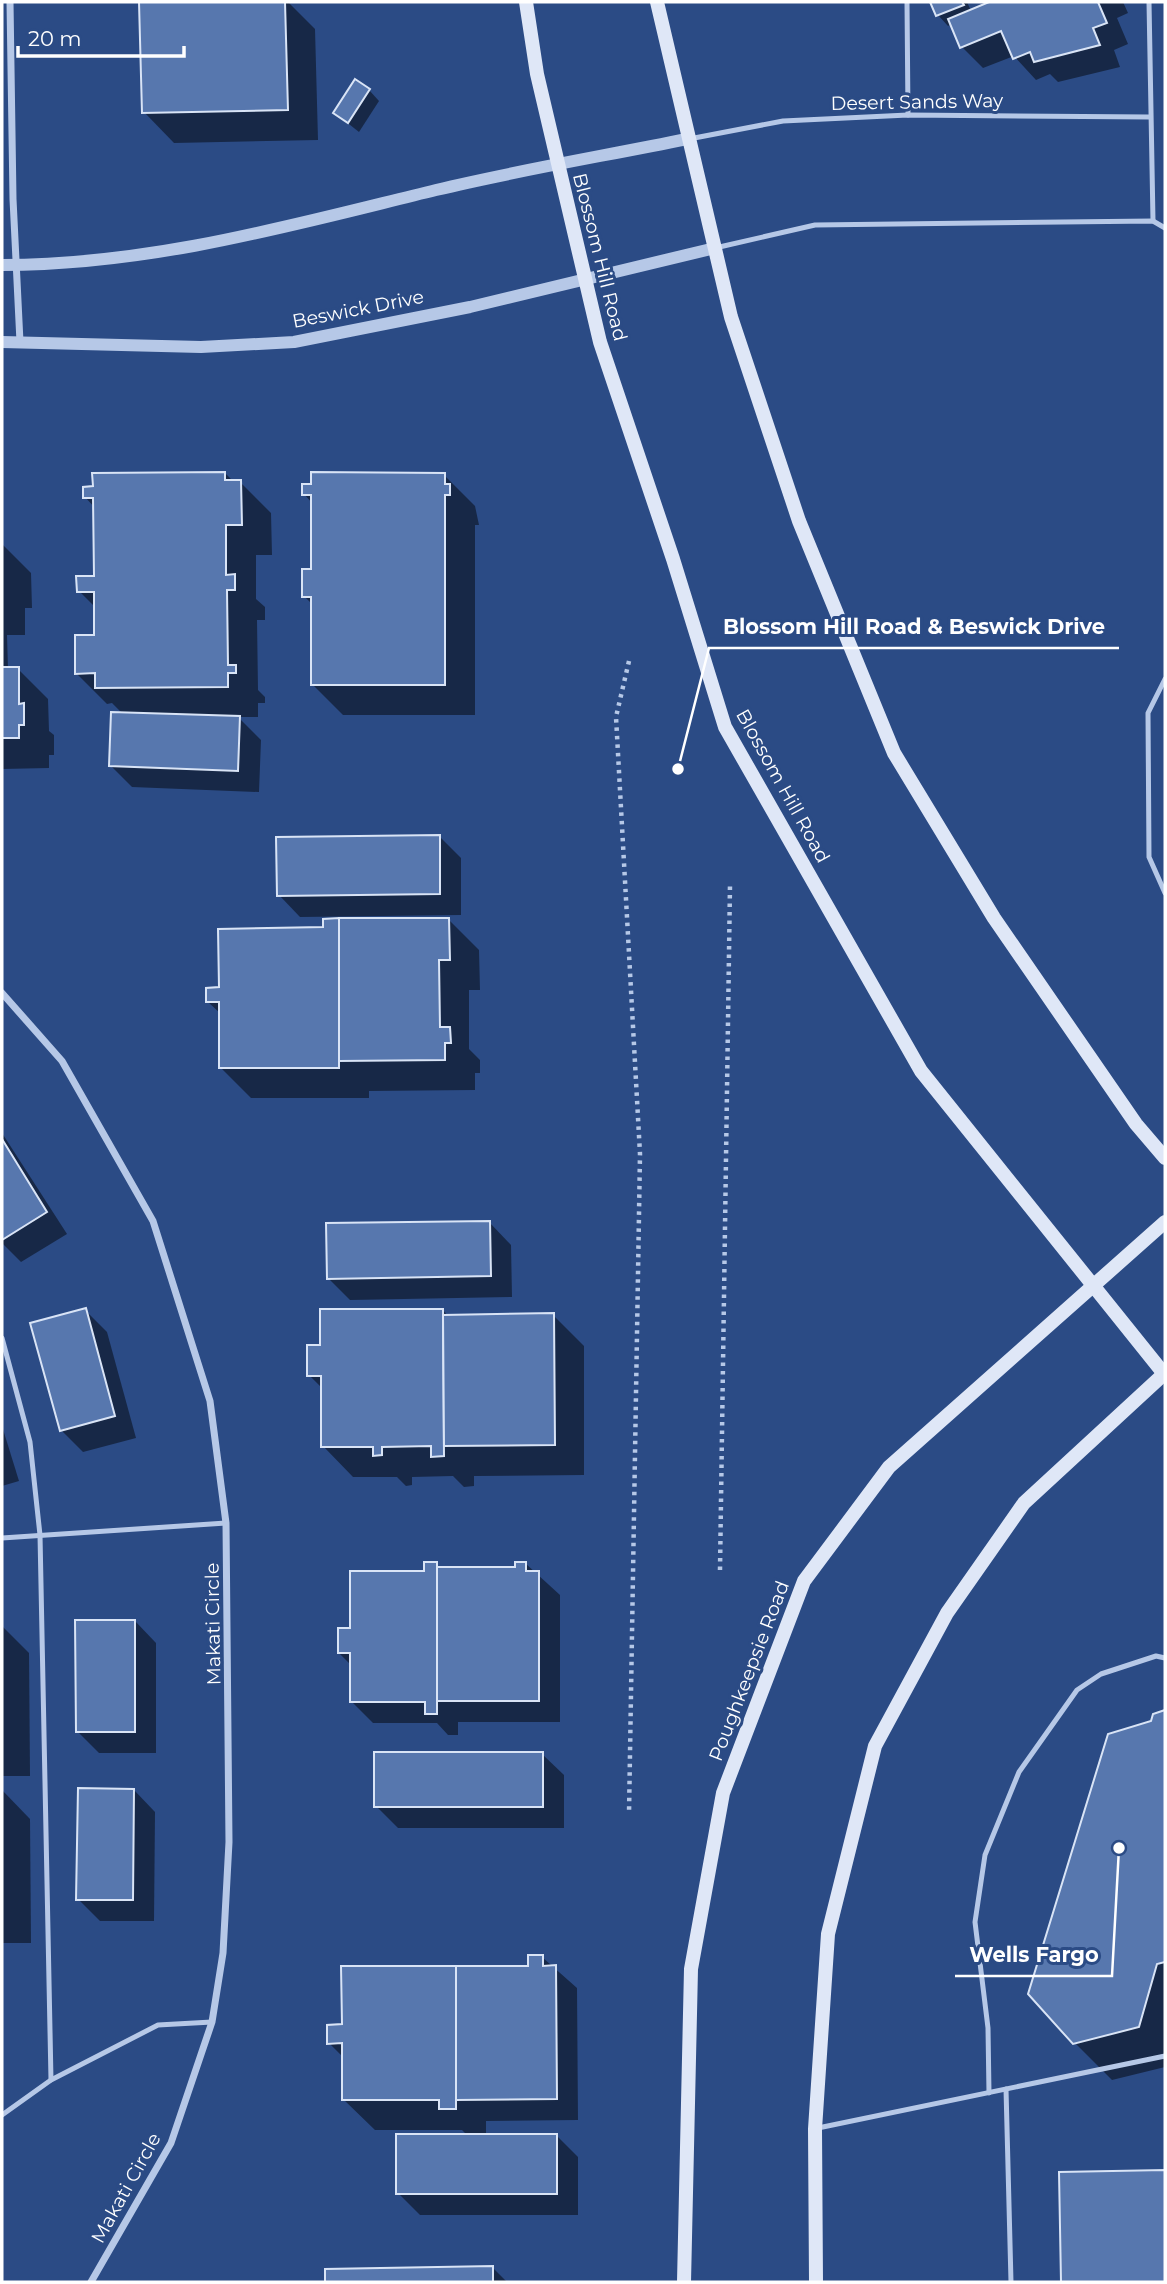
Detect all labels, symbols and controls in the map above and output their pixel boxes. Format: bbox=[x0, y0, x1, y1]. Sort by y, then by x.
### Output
scale bar bbox=[18, 14, 184, 58]
text: 20 m bbox=[28, 26, 82, 51]
street label: Desert Sands Way bbox=[831, 89, 1004, 115]
street label: Blossom Hill Road bbox=[568, 171, 632, 343]
street label: Beswick Drive bbox=[290, 285, 426, 333]
callout: Blossom Hill Road & Beswick Drive bbox=[709, 606, 1119, 648]
text: Blossom Hill Road & Beswick Drive bbox=[723, 614, 1105, 639]
street label: Blossom Hill Road bbox=[731, 705, 835, 867]
street label: Makati Circle bbox=[200, 1562, 226, 1686]
street label: Poughkeepsie Road bbox=[704, 1578, 794, 1764]
callout: Wells Fargo bbox=[955, 1934, 1112, 1976]
text: Wells Fargo bbox=[969, 1942, 1099, 1967]
street label: Makati Circle bbox=[86, 2129, 166, 2247]

